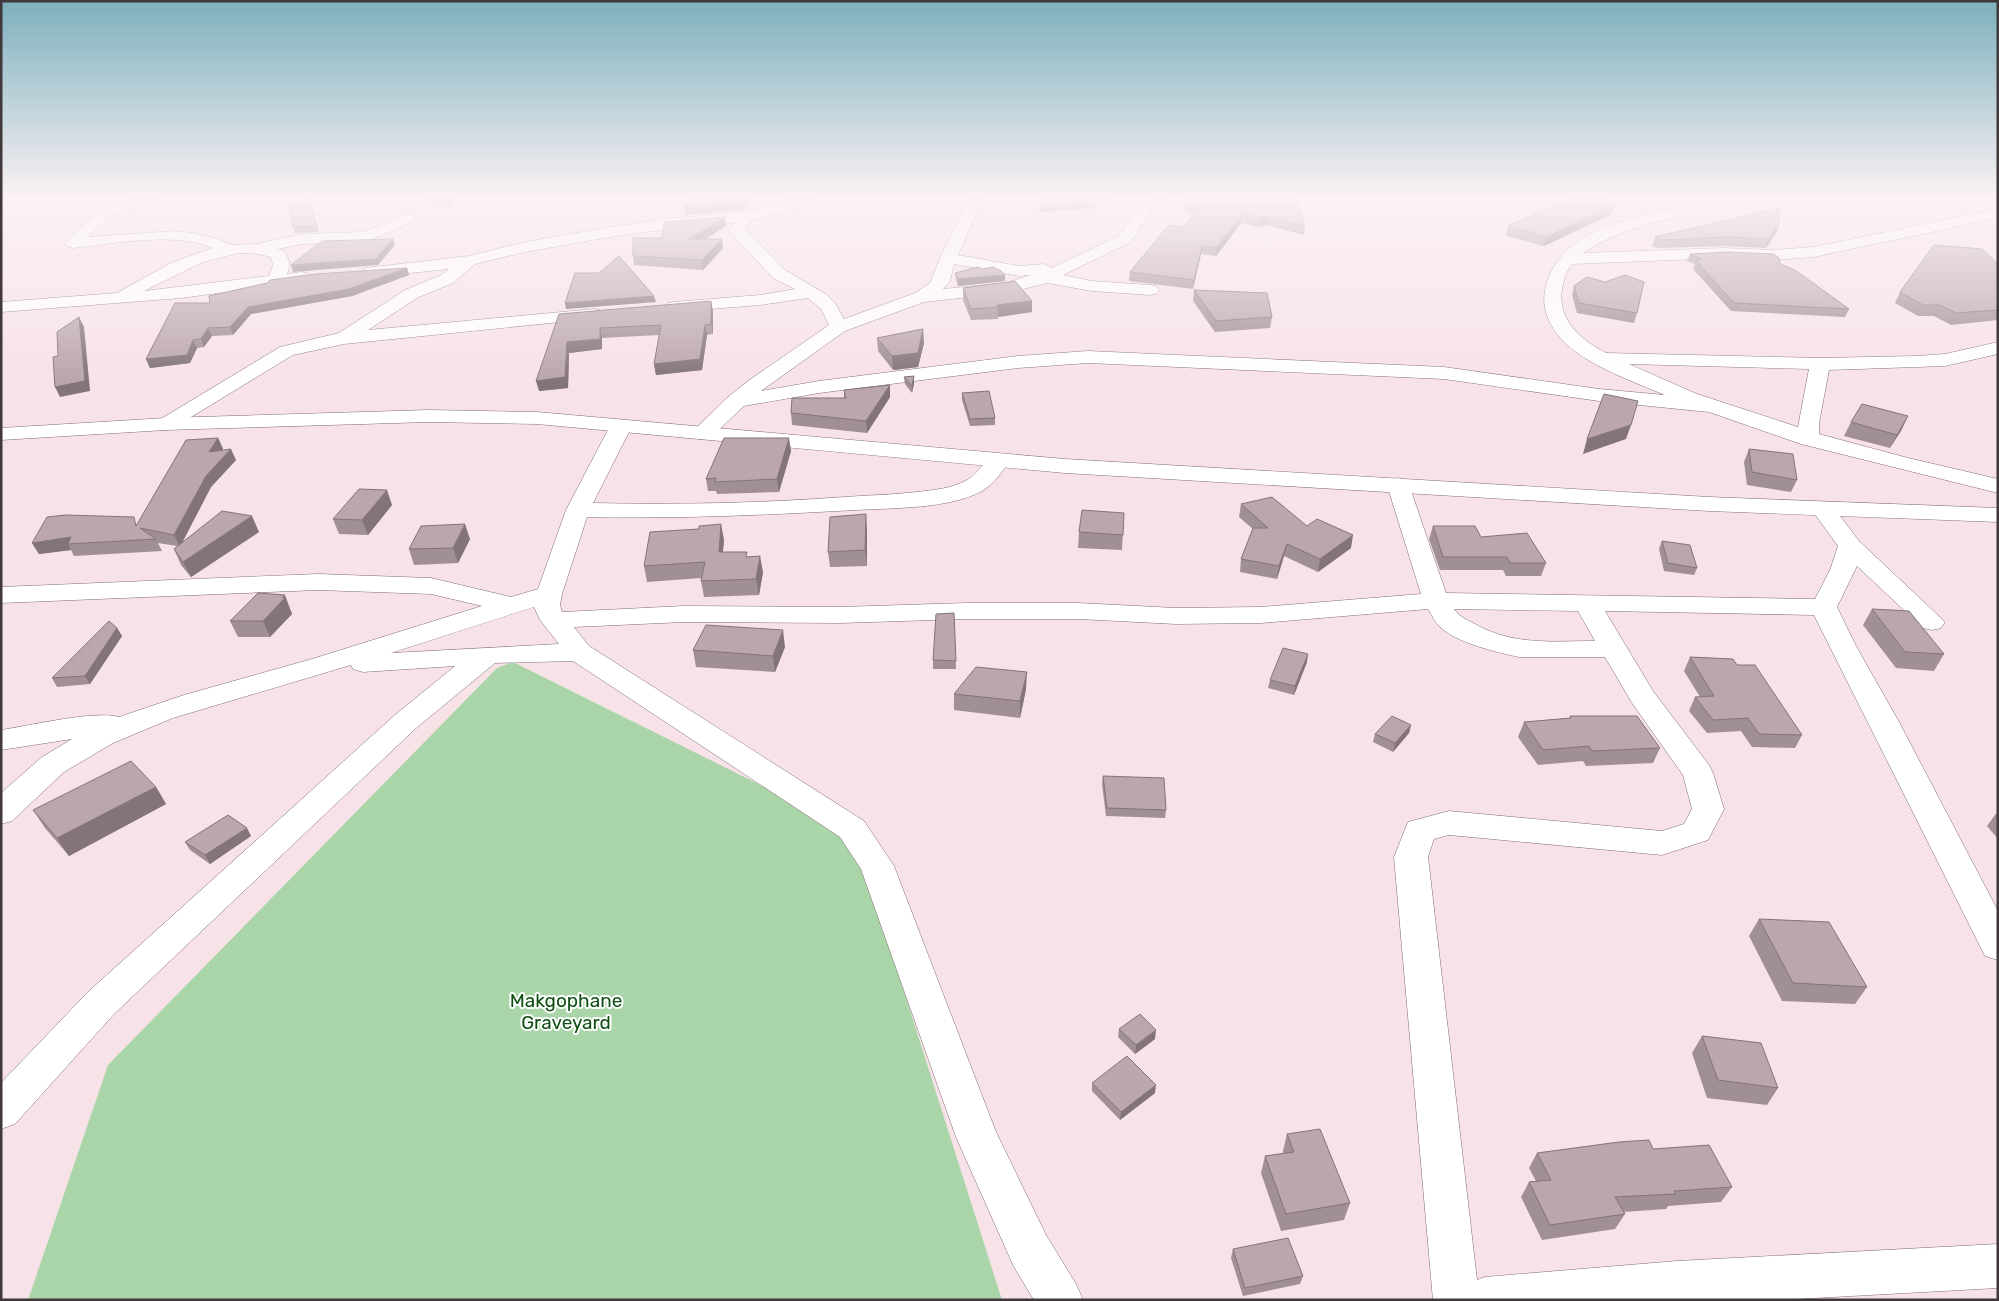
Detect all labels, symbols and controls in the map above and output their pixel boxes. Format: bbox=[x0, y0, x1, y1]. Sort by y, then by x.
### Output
park label: Makgophane Graveyard bbox=[510, 989, 622, 1034]

